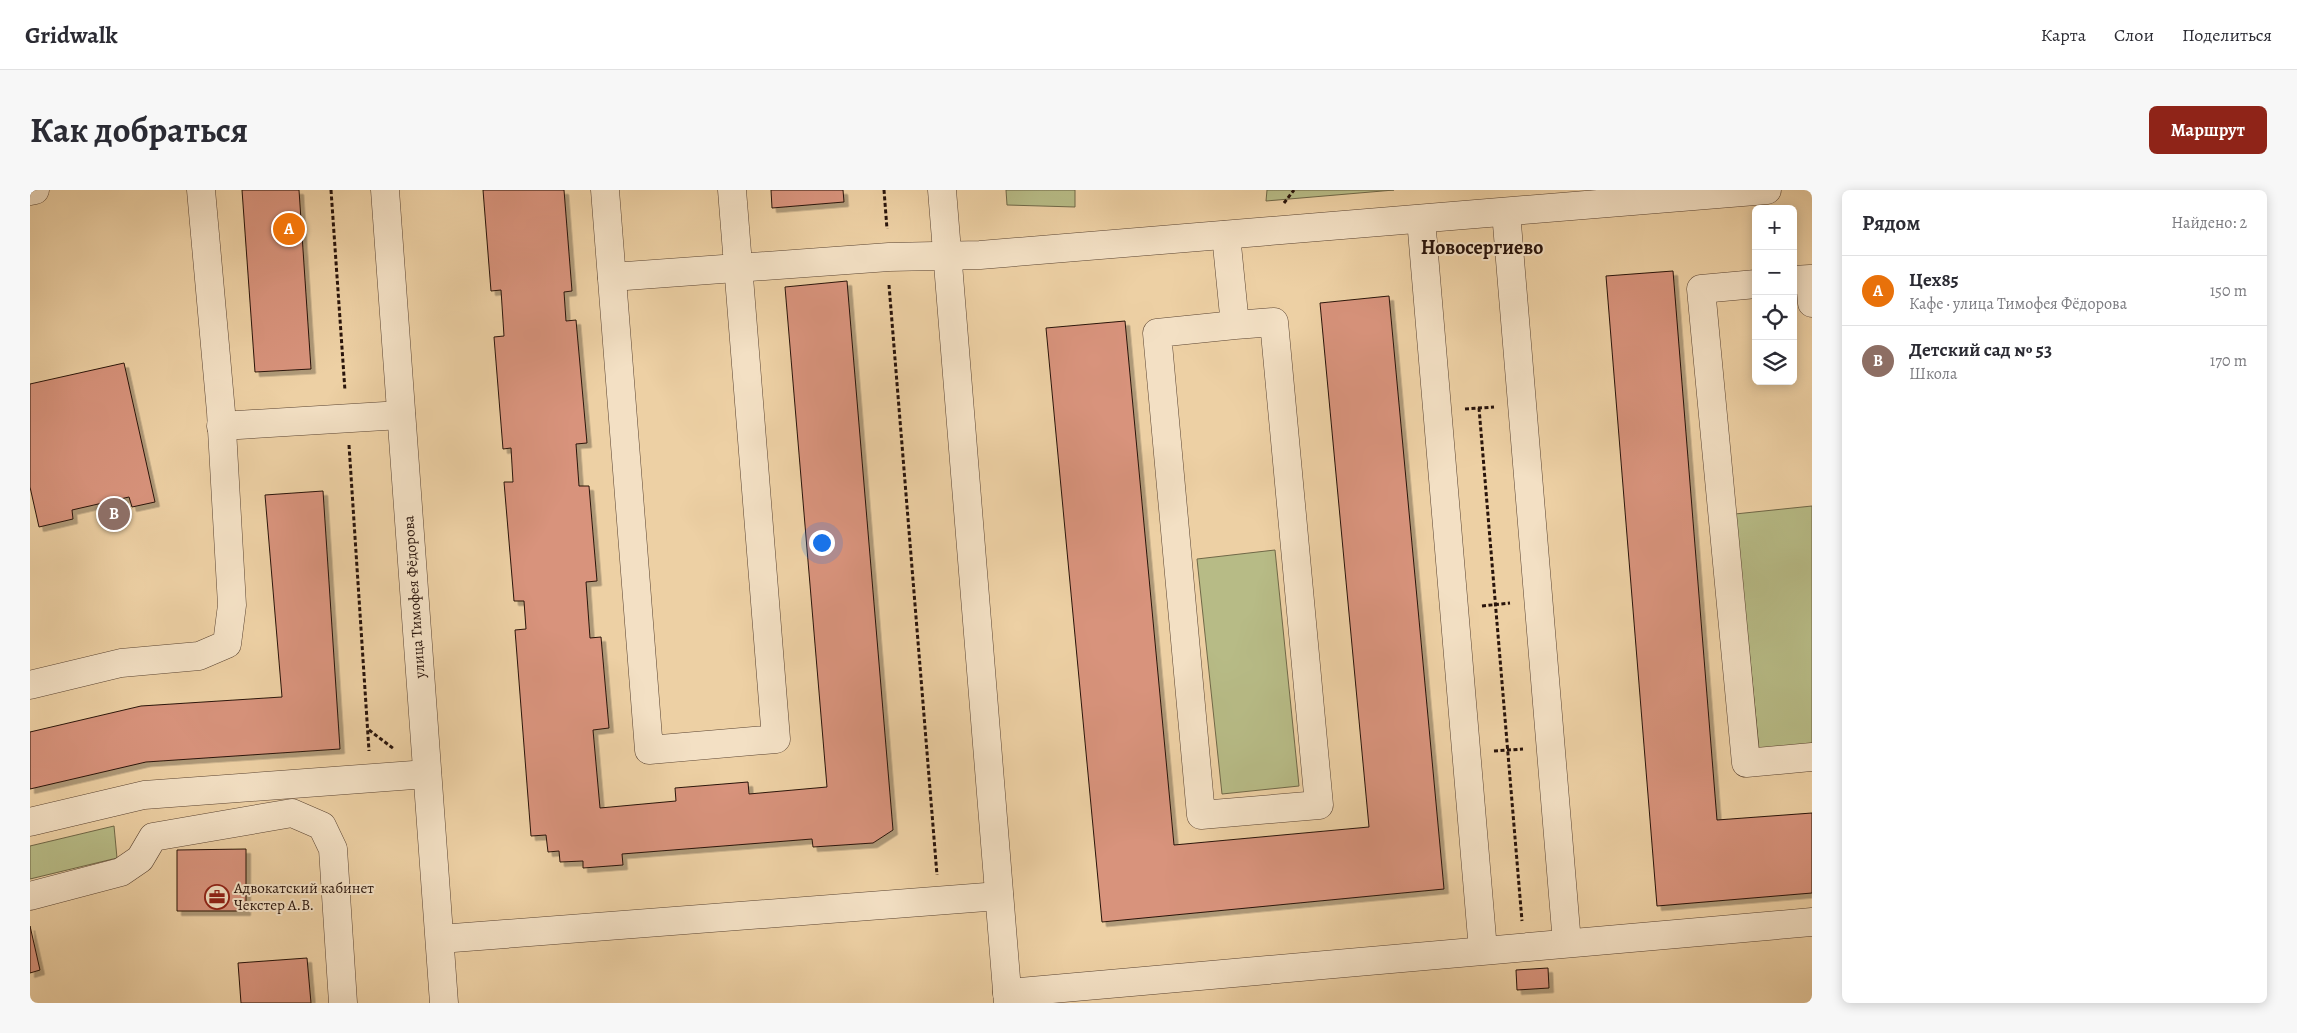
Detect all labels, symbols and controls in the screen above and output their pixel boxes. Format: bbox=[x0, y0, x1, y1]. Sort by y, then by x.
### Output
text: Gridwalk bbox=[25, 19, 118, 51]
text: Карта bbox=[2041, 23, 2086, 47]
text: Слои bbox=[2114, 23, 2154, 47]
text: Поделиться bbox=[2182, 23, 2272, 47]
text: Как добраться bbox=[30, 106, 248, 154]
button: Маршрут bbox=[2149, 106, 2267, 154]
map controls bbox=[1752, 205, 1797, 385]
button: + bbox=[1752, 205, 1797, 250]
text: Рядом bbox=[1862, 209, 1920, 237]
pin: A bbox=[273, 210, 305, 248]
text: Найдено: 2 bbox=[2171, 212, 2247, 234]
district label: Новосергиево bbox=[1421, 234, 1543, 261]
button: − bbox=[1752, 250, 1797, 295]
text: Цех85 bbox=[1909, 267, 1959, 293]
text: A bbox=[1873, 280, 1883, 302]
text: 150 m bbox=[2210, 280, 2247, 302]
text: Кафе · улица Тимофея Фёдорова bbox=[1909, 293, 2127, 315]
button: locate bbox=[1752, 295, 1797, 340]
text: Детский сад № 53 bbox=[1909, 337, 2052, 363]
button: layers bbox=[1752, 340, 1797, 385]
text: B bbox=[1873, 350, 1883, 372]
text: 170 m bbox=[2210, 350, 2247, 372]
text: Школа bbox=[1909, 363, 1957, 385]
pin: B bbox=[98, 495, 130, 533]
street label: улица Тимофея Фёдорова bbox=[398, 515, 430, 680]
your location bbox=[809, 530, 835, 556]
place label: Адвокатский кабинет Чекстер А.В. bbox=[233, 878, 374, 915]
office icon: Адвокатский кабинет Чекстер А.В. bbox=[204, 884, 230, 910]

